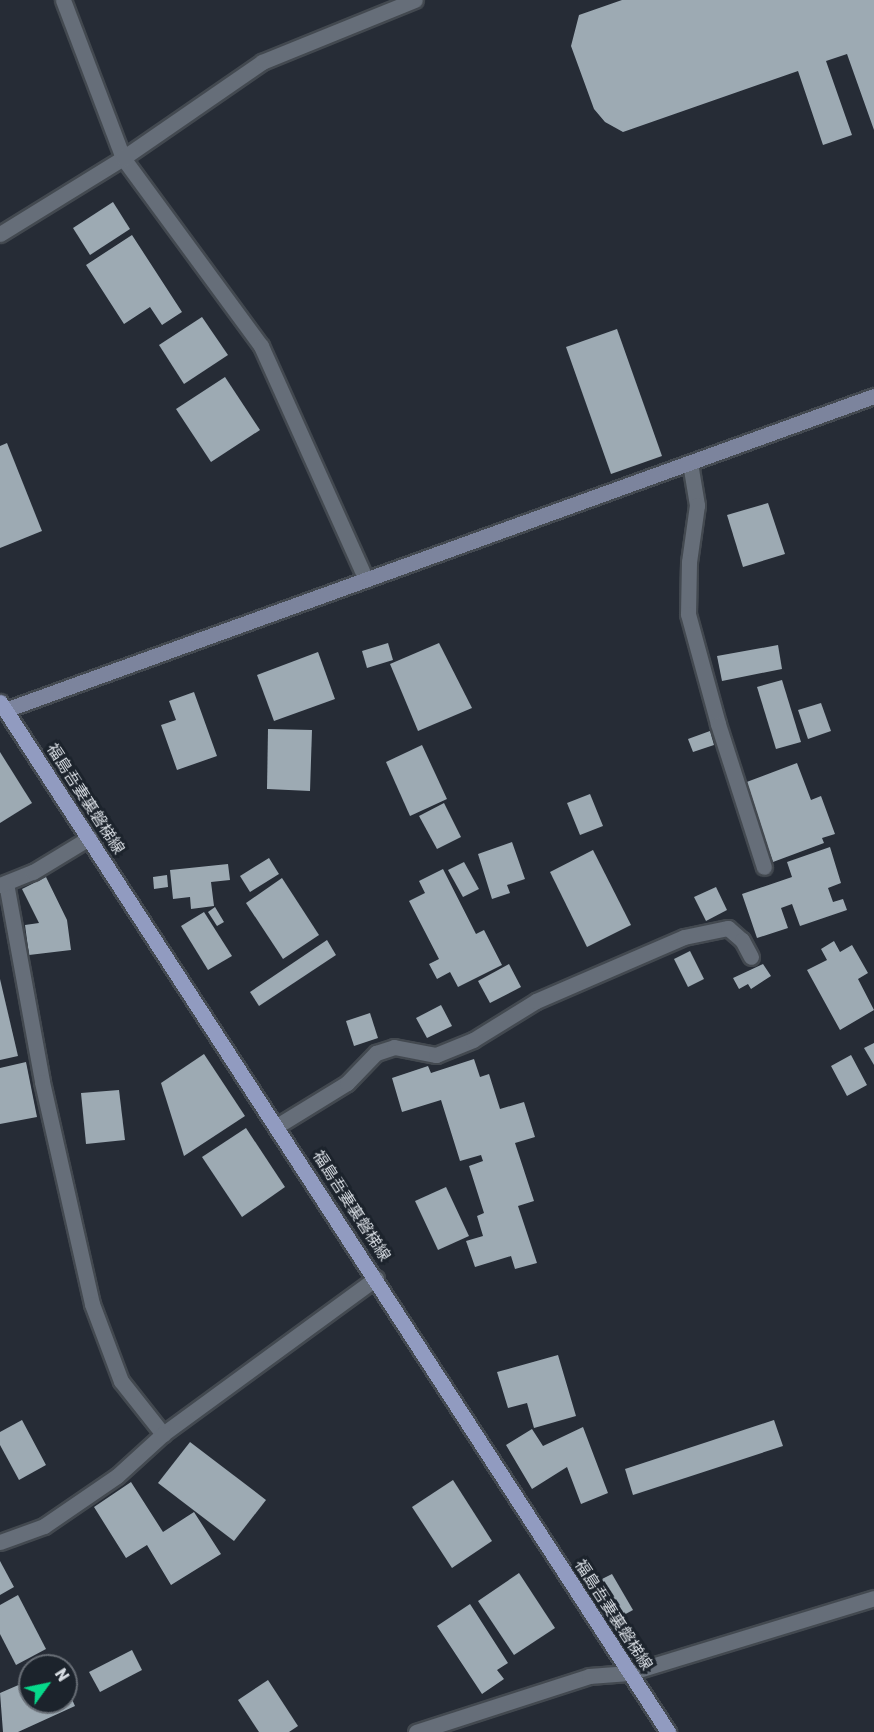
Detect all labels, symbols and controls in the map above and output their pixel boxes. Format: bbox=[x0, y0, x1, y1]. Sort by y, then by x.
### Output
street label: 福島吾妻裏磐梯線 bbox=[42, 740, 128, 858]
street label: 福島吾妻裏磐梯線 bbox=[308, 1147, 394, 1265]
street label: 福島吾妻裏磐梯線 bbox=[570, 1556, 656, 1674]
north arrow bbox=[18, 1654, 78, 1714]
text: N bbox=[51, 1665, 73, 1685]

